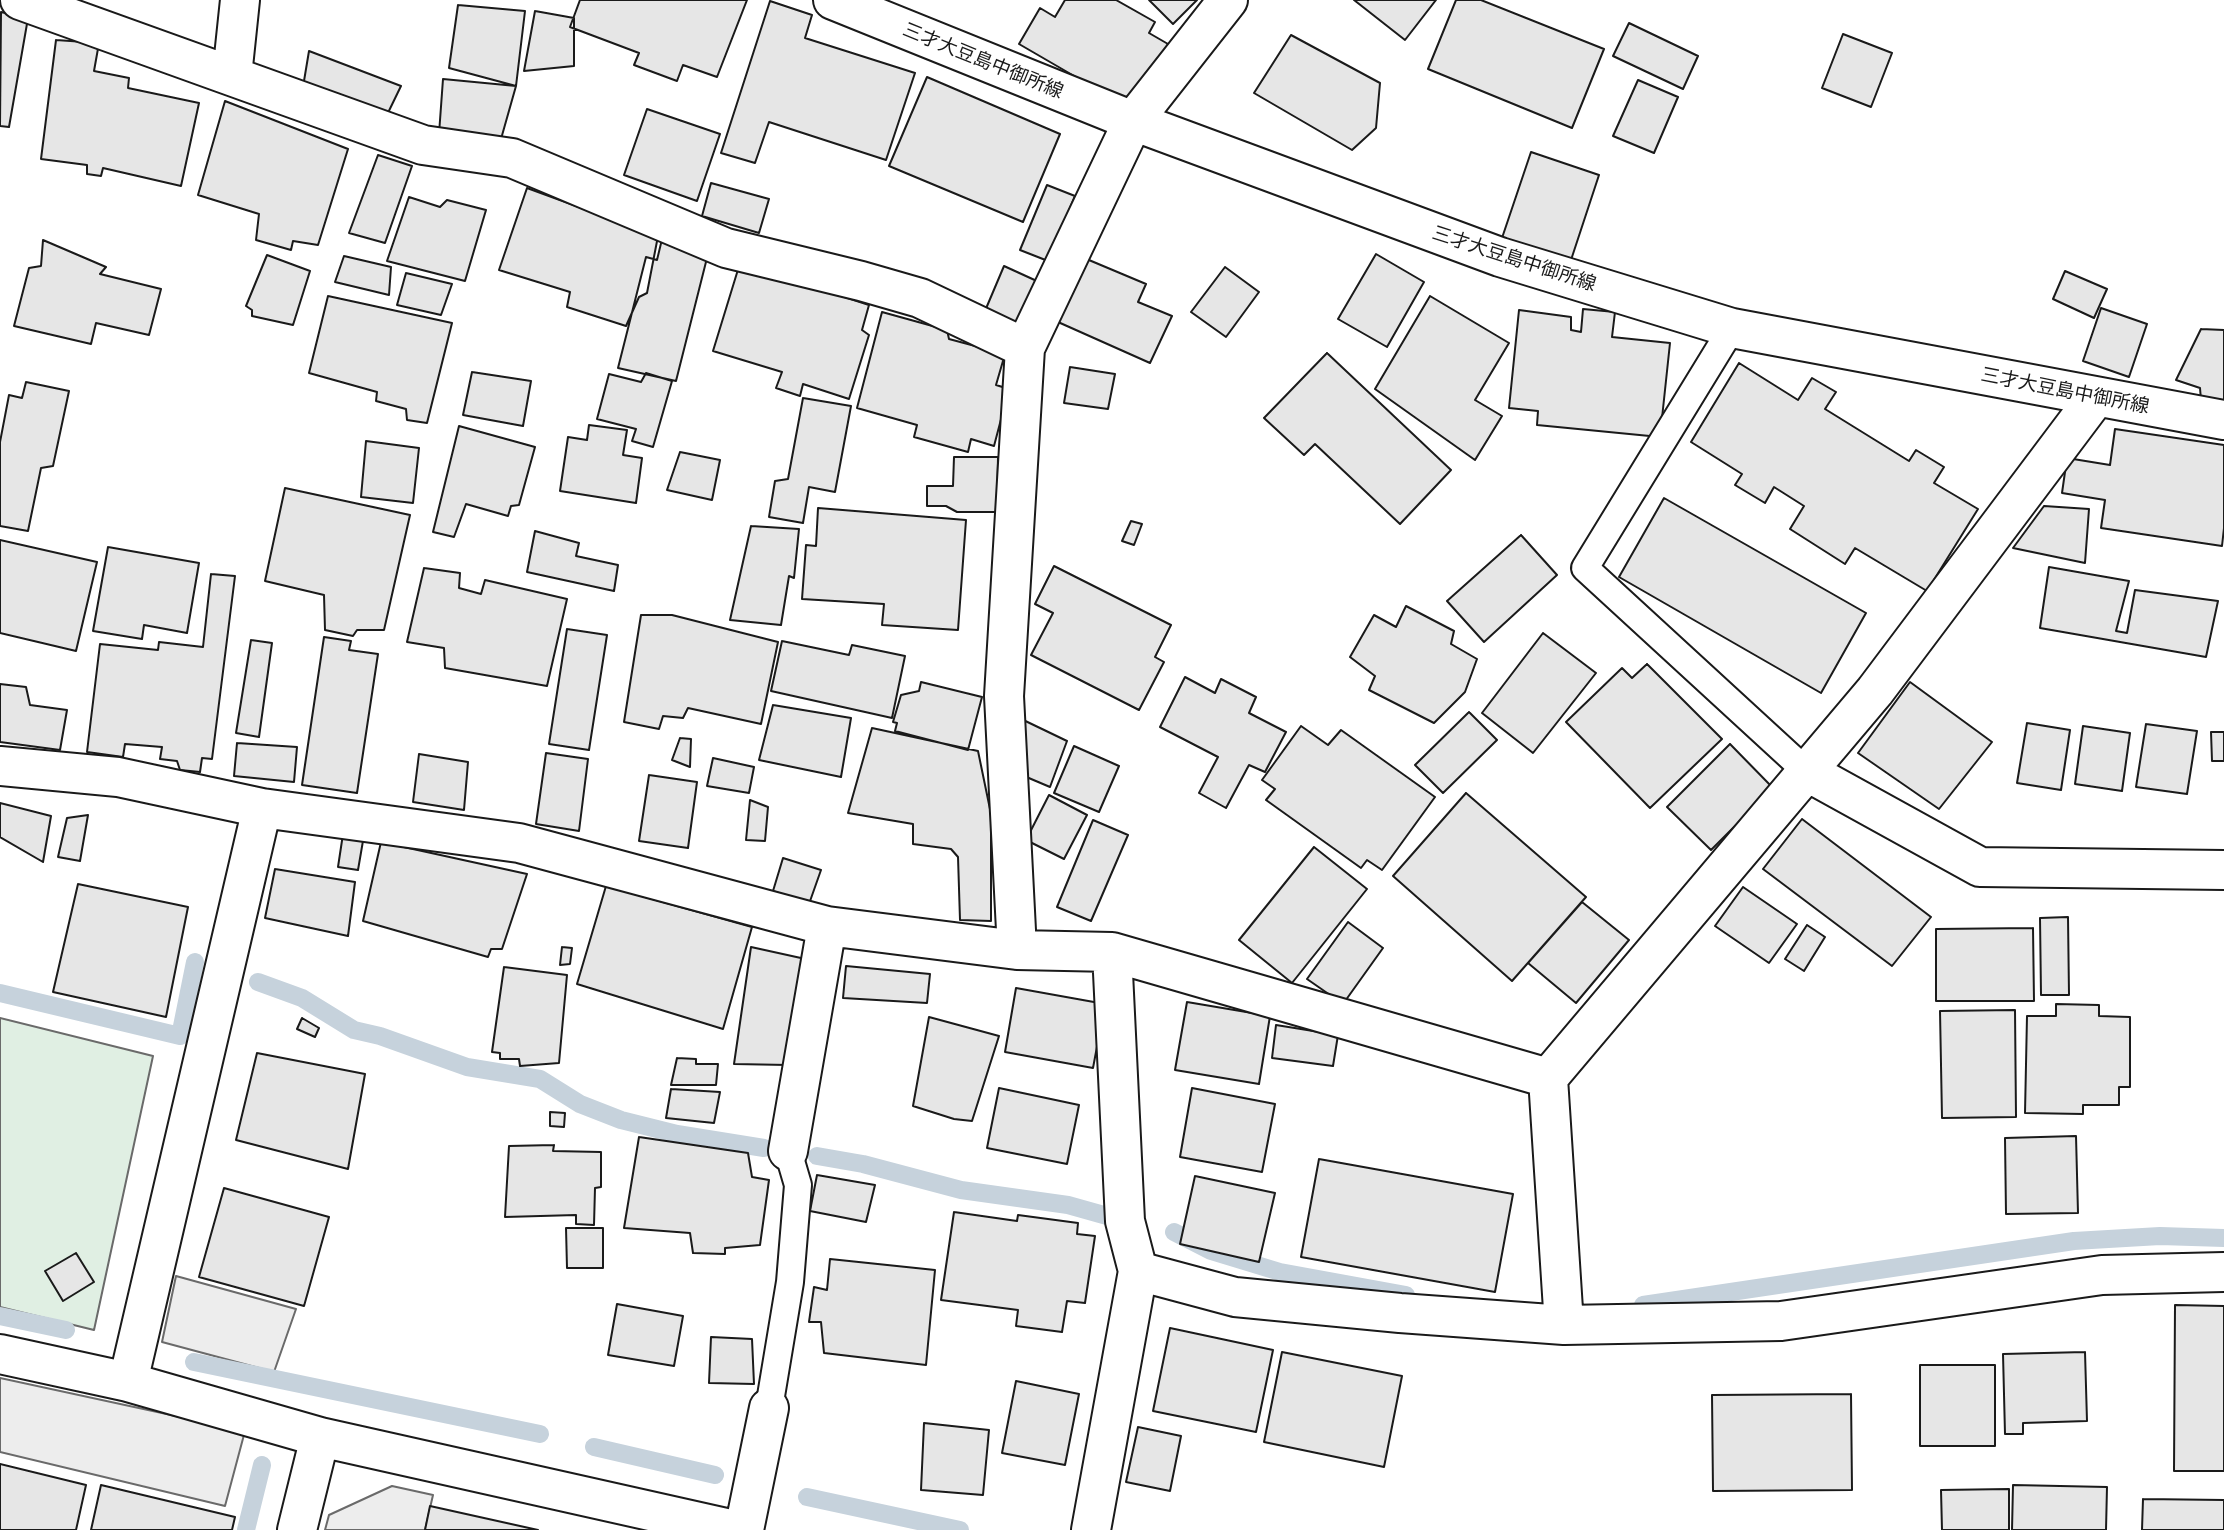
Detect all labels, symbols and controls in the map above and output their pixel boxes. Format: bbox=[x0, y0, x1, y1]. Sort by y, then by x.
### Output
street label: 三才大豆島中御所線 bbox=[899, 18, 1067, 104]
street label: 三才大豆島中御所線 bbox=[1429, 222, 1599, 296]
street label: 三才大豆島中御所線 bbox=[1979, 363, 2151, 419]

